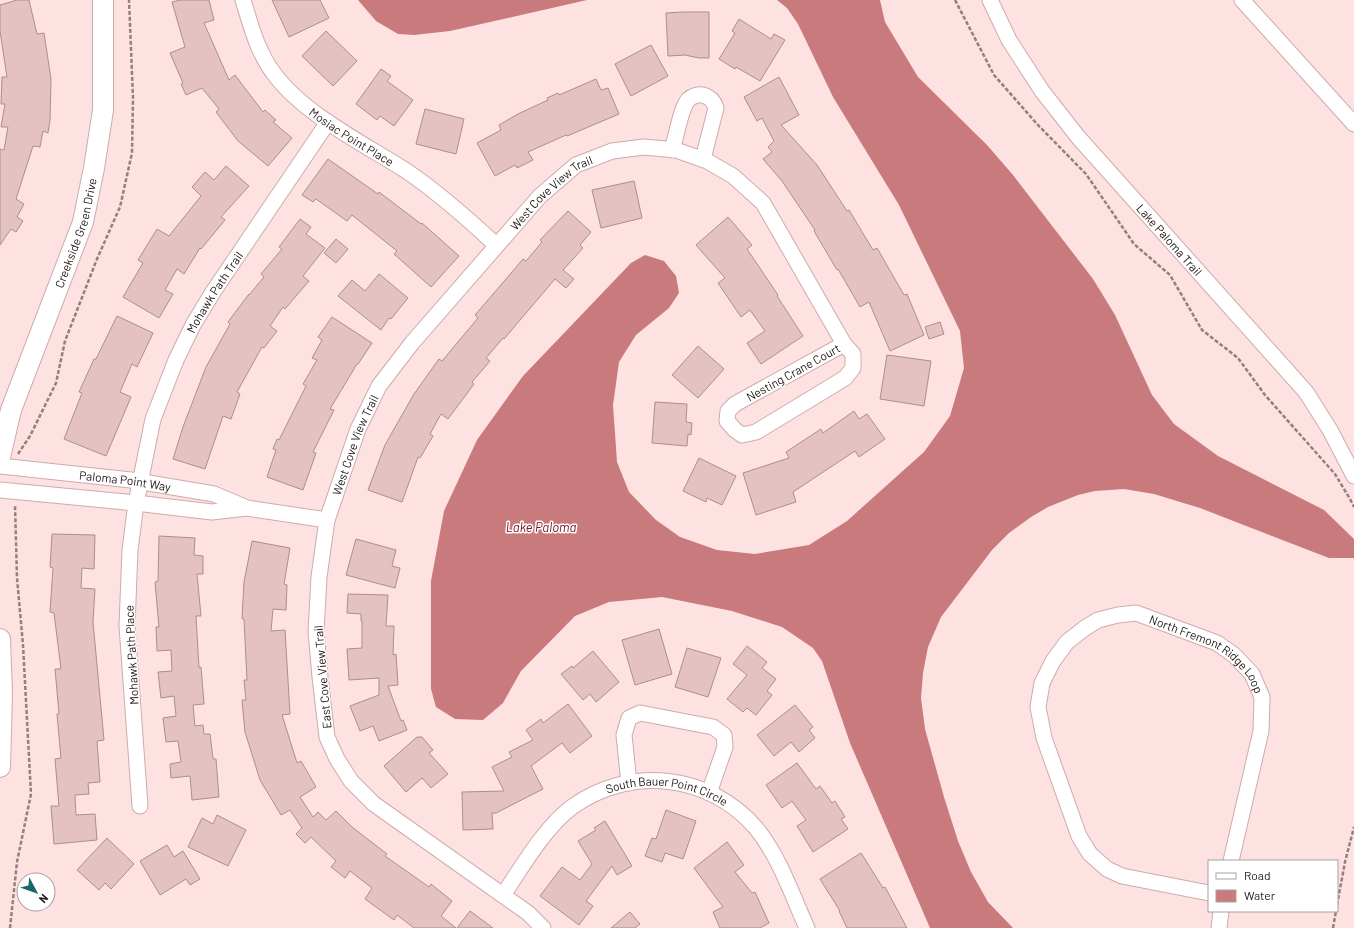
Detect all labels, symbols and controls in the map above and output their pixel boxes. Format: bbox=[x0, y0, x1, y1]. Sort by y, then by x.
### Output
street label: Mosiac Point Place bbox=[307, 104, 396, 168]
street label: West Cove View Trail bbox=[507, 152, 594, 233]
street label: Creekside Green Drive bbox=[51, 177, 99, 290]
street label: Lake Paloma Trail bbox=[1134, 201, 1205, 278]
street label: Mohawk Path Trail bbox=[183, 249, 245, 335]
street label: Nesting Crane Court bbox=[744, 340, 842, 404]
street label: West Cove View Trail bbox=[329, 392, 381, 497]
street label: Paloma Point Way bbox=[79, 468, 172, 494]
water label: Lake Paloma bbox=[506, 519, 576, 535]
street label: Mohawk Path Place bbox=[121, 605, 141, 705]
street label: North Fremont Ridge Loop bbox=[1148, 612, 1266, 695]
street label: East Cove View Trail bbox=[311, 625, 333, 729]
street label: South Bauer Point Circle bbox=[604, 774, 731, 808]
legend bbox=[1208, 860, 1338, 912]
text: Road bbox=[1244, 868, 1271, 882]
north arrow bbox=[16, 872, 56, 912]
text: Water bbox=[1244, 888, 1276, 902]
text: N bbox=[37, 892, 51, 906]

